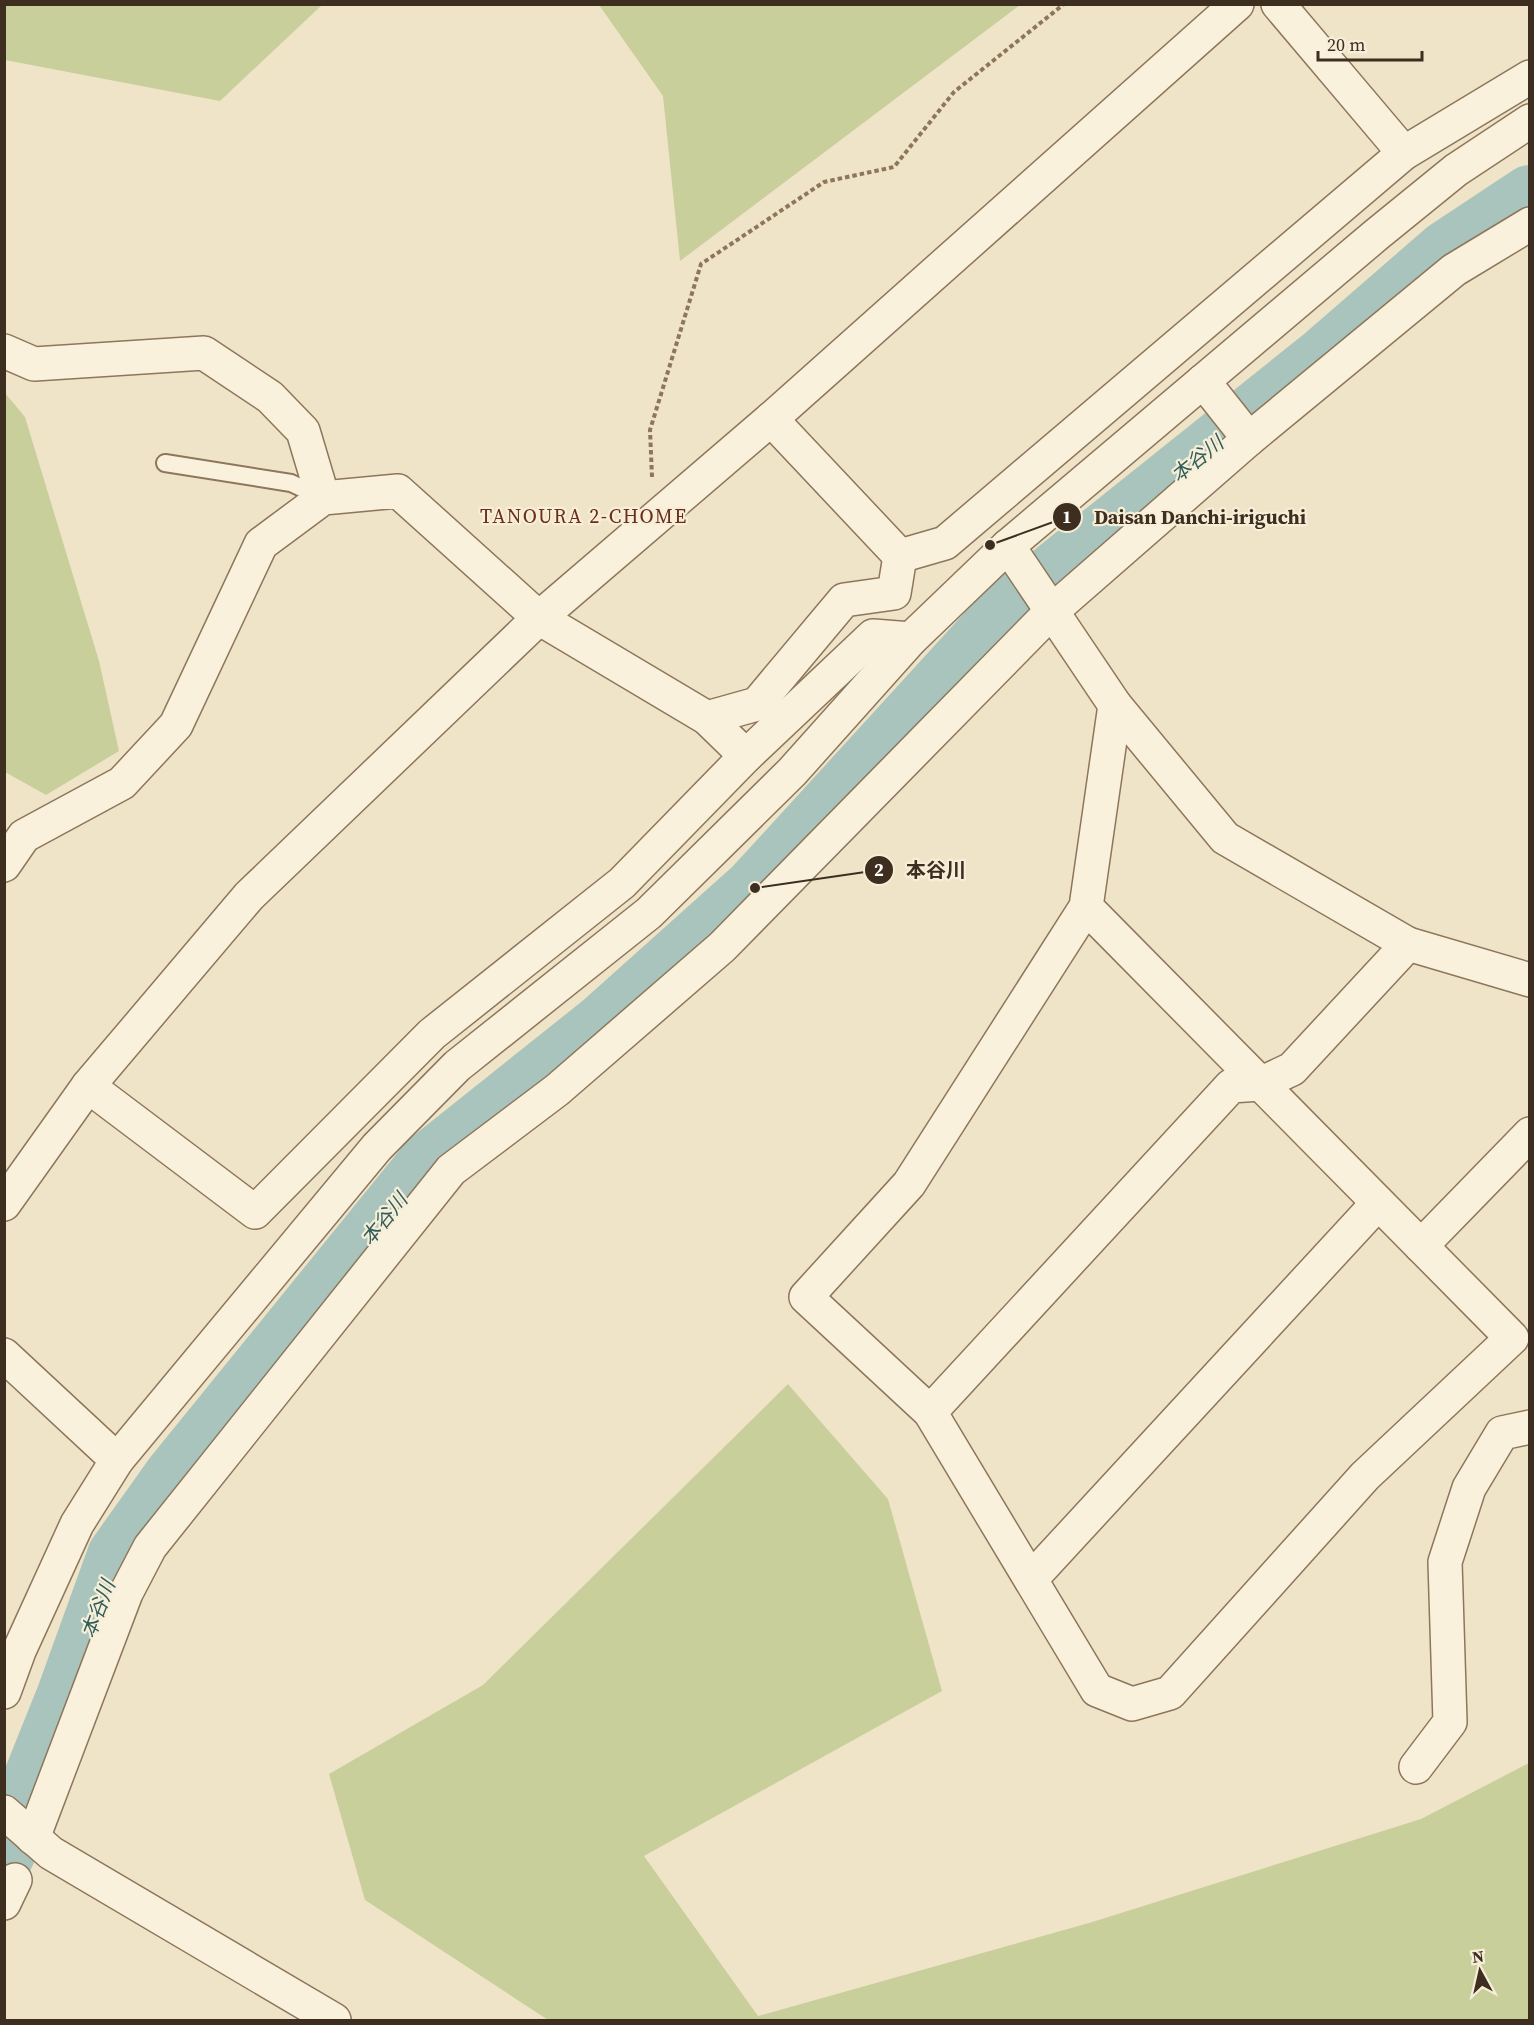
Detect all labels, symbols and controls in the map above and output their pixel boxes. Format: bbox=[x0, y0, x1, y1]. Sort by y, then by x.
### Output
scale bar bbox=[1318, 24, 1422, 62]
text: 20 m bbox=[1327, 32, 1365, 57]
water label: 本谷川 bbox=[1165, 428, 1231, 489]
callout: Daisan Danchi-iriguchi bbox=[1052, 498, 1318, 536]
district label: TANOURA 2-CHOME bbox=[480, 502, 688, 530]
text: Daisan Danchi-iriguchi bbox=[1094, 503, 1306, 531]
text: 1 bbox=[1062, 504, 1072, 529]
callout: 本谷川 bbox=[864, 851, 978, 889]
text: 本谷川 bbox=[906, 856, 966, 884]
text: 2 bbox=[874, 857, 884, 882]
water label: 本谷川 bbox=[354, 1185, 415, 1251]
water label: 本谷川 bbox=[74, 1574, 123, 1642]
north arrow bbox=[1450, 1941, 1510, 2001]
text: N bbox=[1471, 1944, 1486, 1968]

